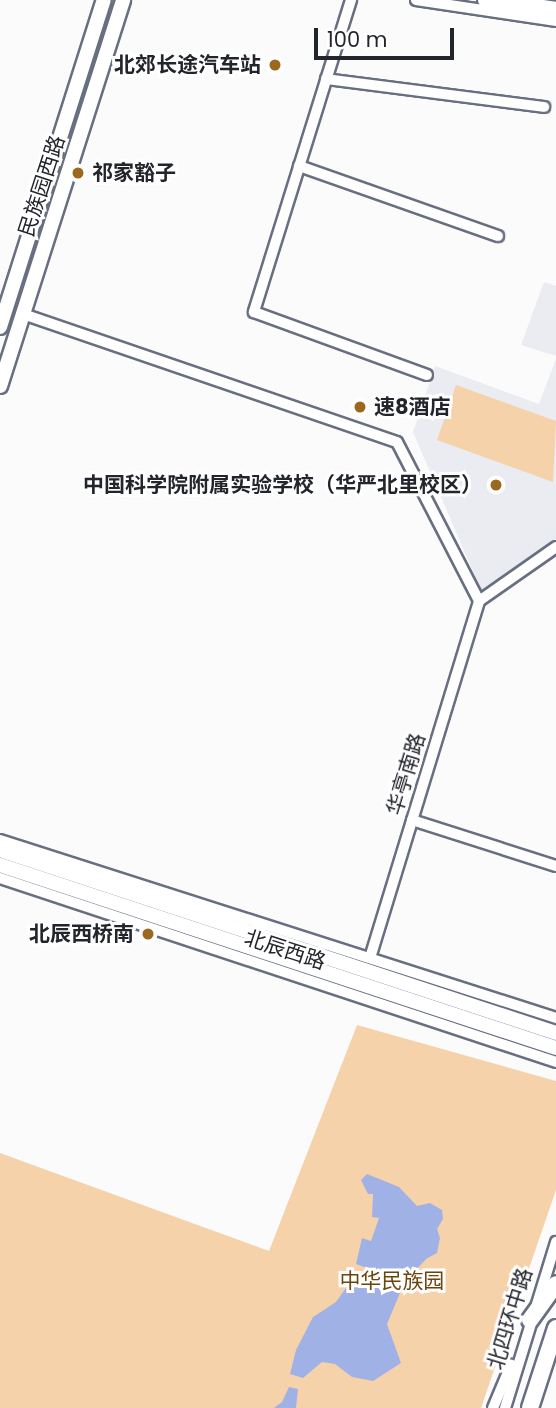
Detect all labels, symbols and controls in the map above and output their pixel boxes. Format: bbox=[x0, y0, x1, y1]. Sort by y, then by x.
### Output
scale bar bbox=[318, 14, 458, 58]
text: 100 m bbox=[327, 25, 387, 54]
place label: 北郊长途汽车站 bbox=[114, 52, 261, 78]
marker: 北郊长途汽车站 bbox=[267, 57, 283, 73]
street label: 民族园西路 bbox=[14, 132, 70, 240]
place label: 祁家豁子 bbox=[92, 160, 176, 186]
marker: 祁家豁子 bbox=[70, 165, 86, 181]
place label: 速8酒店 bbox=[374, 394, 451, 420]
marker: 速8酒店 bbox=[352, 399, 368, 415]
place label: 中国科学院附属实验学校（华严北里校区） bbox=[83, 472, 482, 498]
marker: 中国科学院附属实验学校（华严北里校区） bbox=[488, 477, 504, 493]
street label: 华亭南路 bbox=[382, 730, 430, 818]
place label: 北辰西桥南 bbox=[29, 921, 134, 947]
street label: 北辰西路 bbox=[241, 925, 329, 975]
marker: 北辰西桥南 bbox=[140, 926, 156, 942]
street label: 北四环中路 bbox=[483, 1265, 537, 1373]
park label: 中华民族园 bbox=[340, 1268, 444, 1294]

